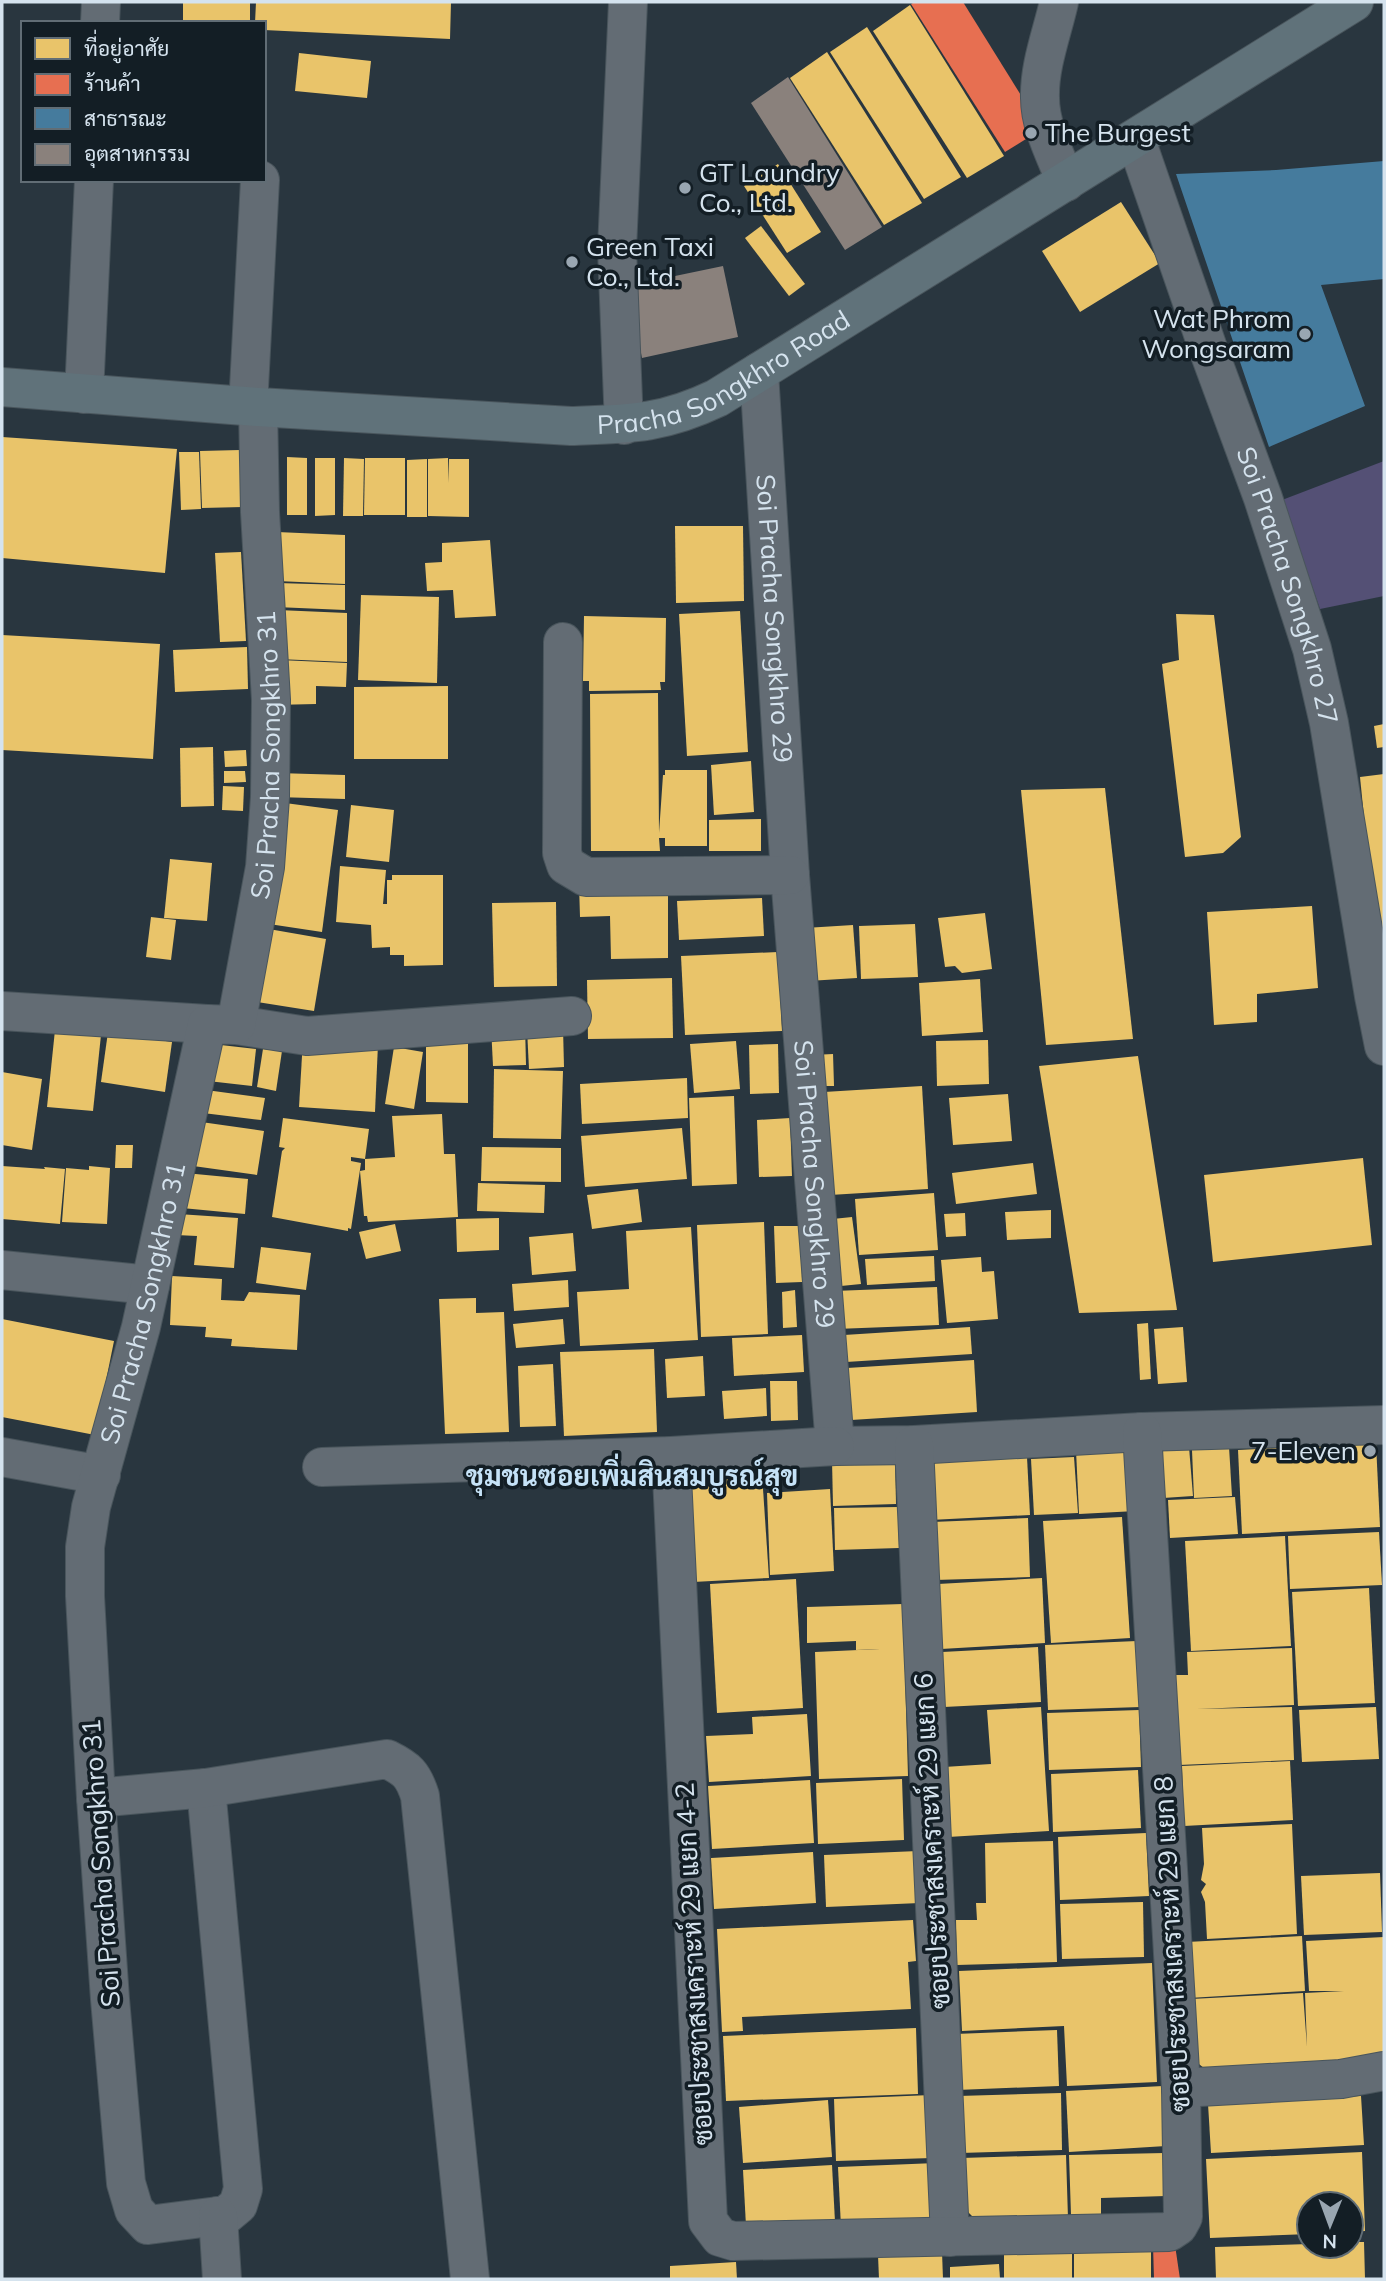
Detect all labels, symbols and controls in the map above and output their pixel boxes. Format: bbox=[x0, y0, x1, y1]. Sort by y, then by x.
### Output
legend bbox=[21, 21, 266, 182]
text: ที่อยู่อาศัย bbox=[84, 29, 169, 64]
text: ร้านค้า bbox=[84, 70, 141, 96]
text: สาธารณะ bbox=[84, 105, 167, 131]
place label: The Burgest bbox=[1045, 116, 1191, 149]
marker: The Burgest bbox=[1023, 125, 1039, 141]
text: อุตสาหกรรม bbox=[84, 140, 190, 168]
place label: GT Laundry Co., Ltd. bbox=[699, 156, 840, 219]
marker: GT Laundry Co., Ltd. bbox=[677, 180, 693, 196]
place label: Green Taxi Co., Ltd. bbox=[586, 230, 714, 293]
marker: Green Taxi Co., Ltd. bbox=[564, 254, 580, 270]
place label: Wat Phrom Wongsaram bbox=[1142, 302, 1291, 365]
street label: Pracha Songkhro Road bbox=[596, 303, 856, 441]
marker: Wat Phrom Wongsaram bbox=[1297, 326, 1313, 342]
street label: Soi Pracha Songkhro 27 bbox=[1230, 442, 1346, 727]
street label: Soi Pracha Songkhro 29 bbox=[749, 473, 800, 764]
street label: Soi Pracha Songkhro 31 bbox=[242, 610, 287, 902]
street label: Soi Pracha Songkhro 29 bbox=[787, 1039, 843, 1329]
street label: Soi Pracha Songkhro 31 bbox=[92, 1159, 192, 1448]
place label: 7-Eleven bbox=[1251, 1434, 1356, 1467]
marker: 7-Eleven bbox=[1362, 1443, 1378, 1459]
district label: ชุมชนซอยเพิ่มสินสมบูรณ์สุข bbox=[466, 1453, 798, 1496]
street label: ซอยประชาสงเคราะห์ 29 แยก 6 bbox=[906, 1672, 957, 2010]
street label: Soi Pracha Songkhro 31 bbox=[74, 1718, 127, 2008]
street label: ซอยประชาสงเคราะห์ 29 แยก 8 bbox=[1146, 1775, 1197, 2113]
street label: ซอยประชาสงเคราะห์ 29 แยก 4-2 bbox=[668, 1782, 719, 2146]
north arrow bbox=[1295, 2190, 1365, 2260]
text: N bbox=[1322, 2230, 1337, 2254]

